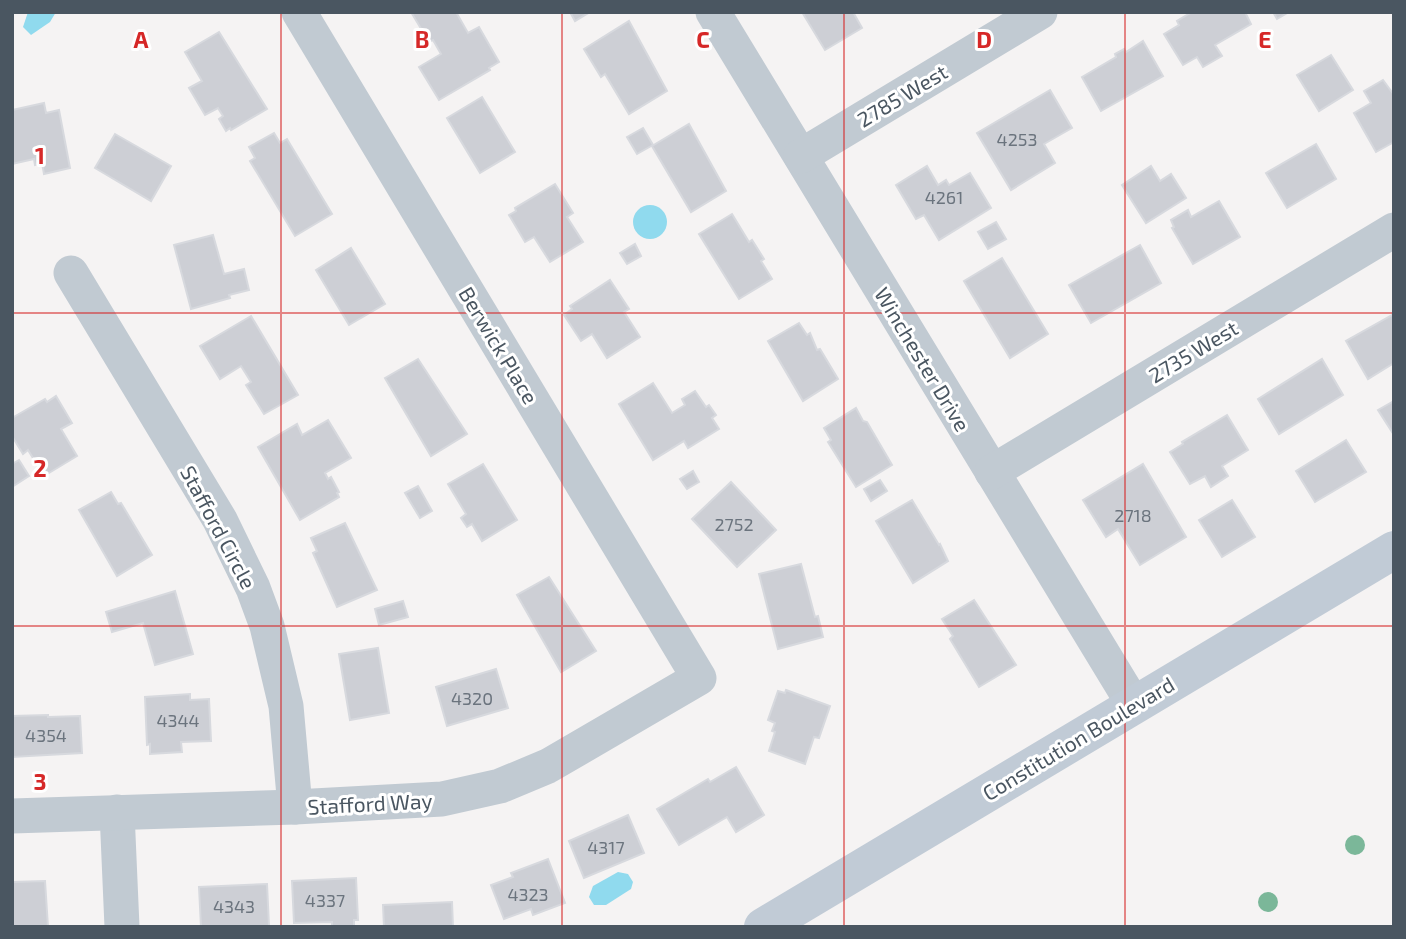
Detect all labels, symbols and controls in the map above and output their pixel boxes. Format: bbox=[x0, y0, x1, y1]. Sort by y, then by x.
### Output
text: A bbox=[133, 25, 149, 53]
text: B bbox=[415, 25, 429, 53]
text: C bbox=[696, 25, 710, 53]
text: D bbox=[976, 25, 992, 53]
text: E bbox=[1258, 25, 1272, 53]
street label: 2785 West bbox=[853, 58, 951, 132]
house number: 4253 bbox=[997, 128, 1037, 150]
text: 1 bbox=[35, 141, 45, 169]
house number: 4261 bbox=[925, 186, 963, 208]
street label: Berwick Place bbox=[454, 282, 544, 408]
street label: Winchester Drive bbox=[870, 282, 976, 436]
street label: 2735 West bbox=[1144, 315, 1242, 387]
text: 2 bbox=[33, 454, 47, 482]
street label: Stafford Circle bbox=[176, 461, 262, 593]
house number: 2718 bbox=[1114, 504, 1152, 526]
house number: 2752 bbox=[714, 513, 754, 535]
street label: Constitution Boulevard bbox=[978, 671, 1178, 805]
house number: 4320 bbox=[451, 687, 493, 709]
house number: 4344 bbox=[156, 709, 200, 731]
house number: 4354 bbox=[25, 724, 67, 746]
text: 3 bbox=[33, 767, 47, 795]
street label: Stafford Way bbox=[307, 787, 433, 819]
house number: 4317 bbox=[587, 836, 625, 858]
house number: 4323 bbox=[507, 883, 549, 905]
house number: 4337 bbox=[305, 889, 345, 911]
house number: 4343 bbox=[213, 895, 255, 917]

